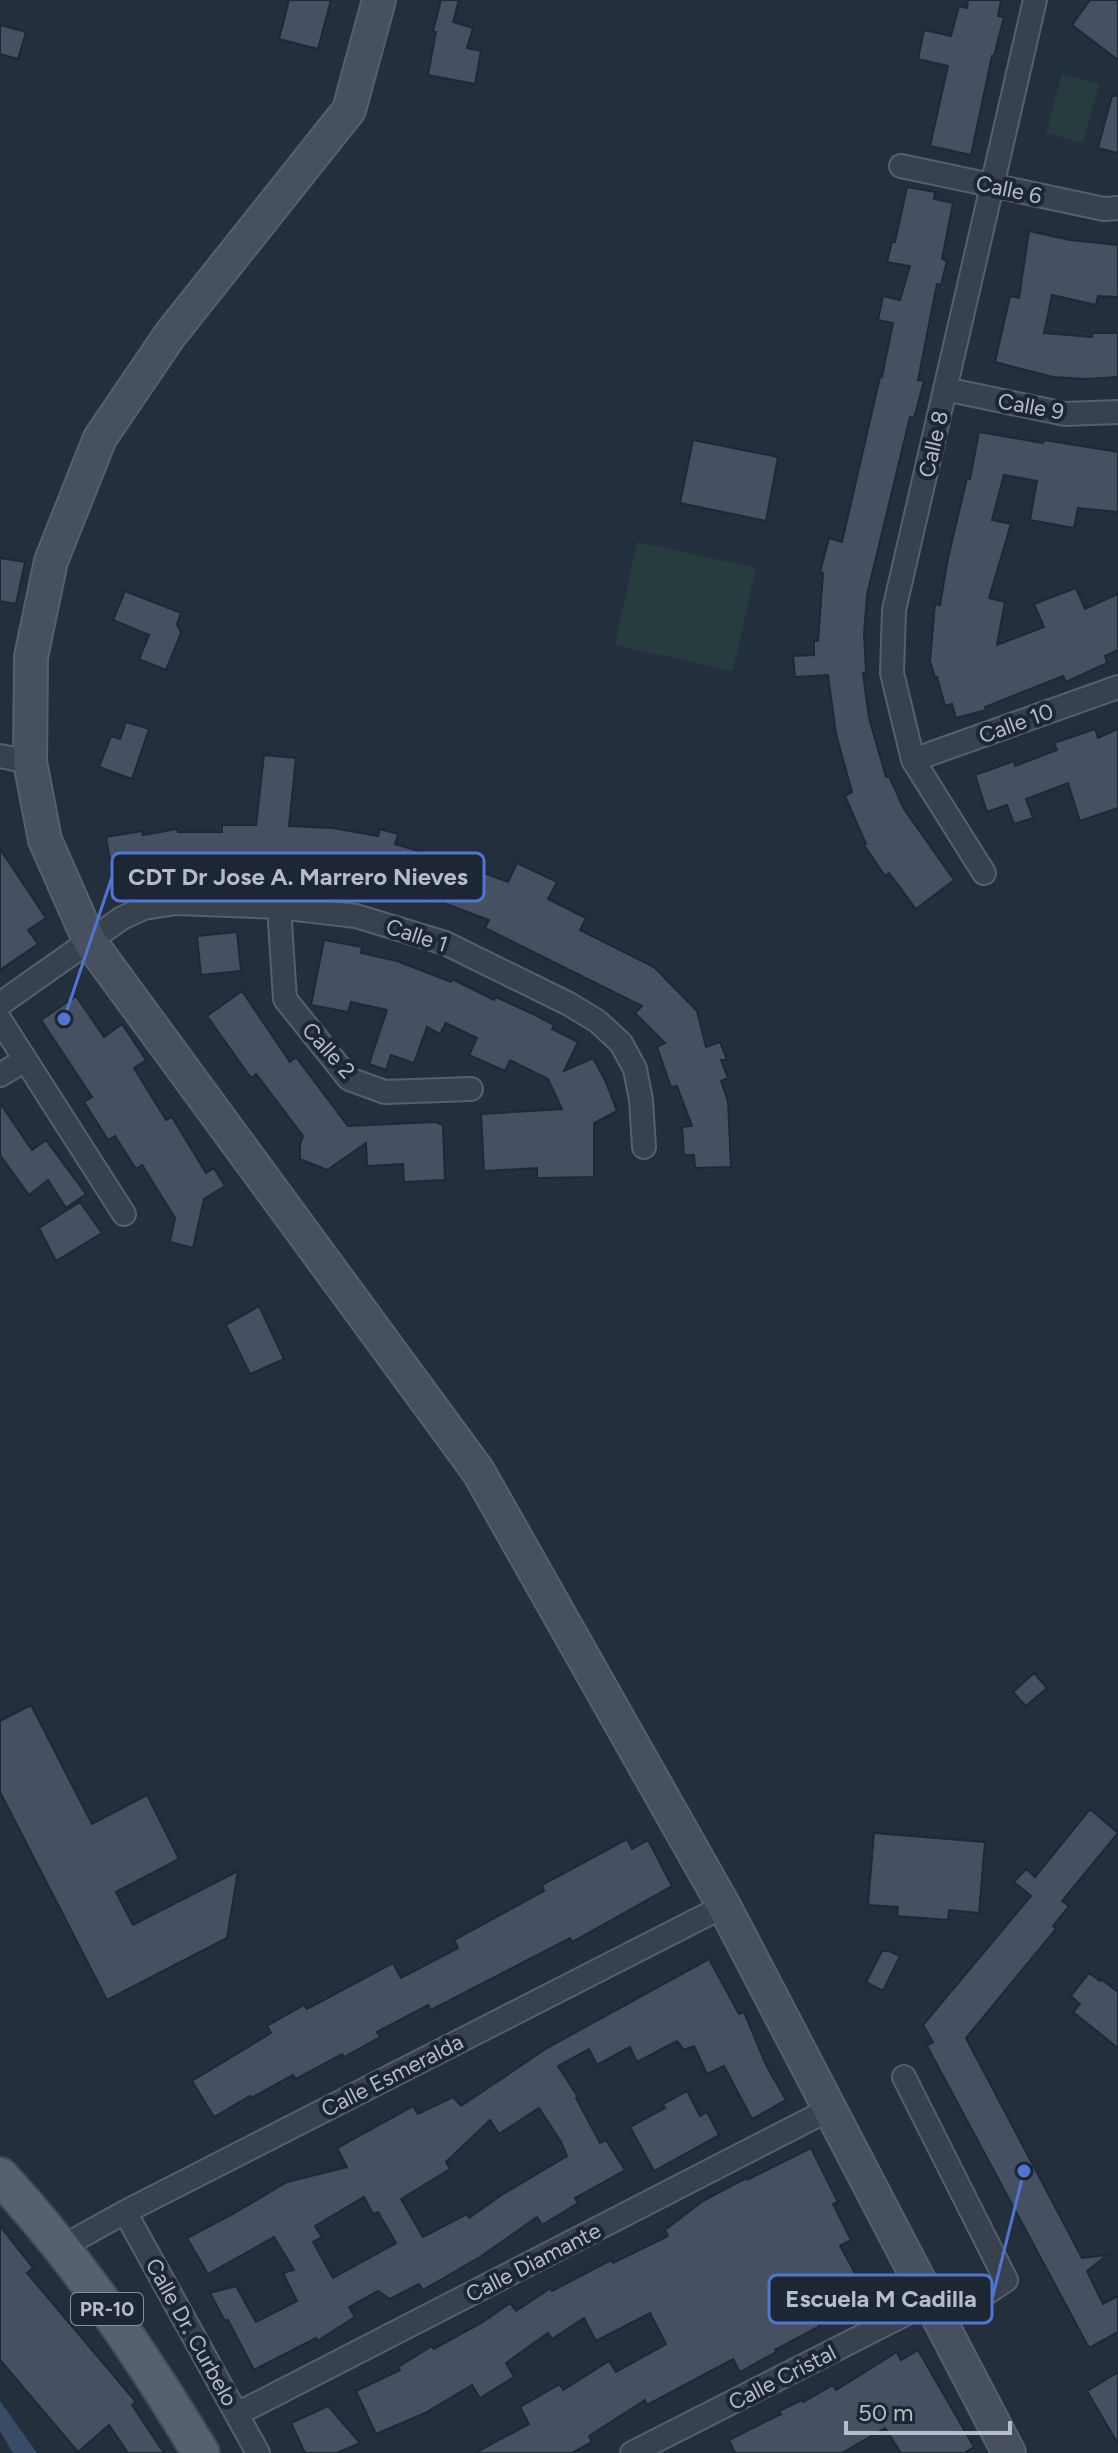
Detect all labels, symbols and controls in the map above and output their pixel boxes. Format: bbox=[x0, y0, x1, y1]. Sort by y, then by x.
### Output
street label: Calle 6 bbox=[973, 169, 1044, 210]
street label: Calle 9 bbox=[996, 387, 1066, 426]
street label: Calle 8 bbox=[913, 408, 954, 480]
street label: Calle 10 bbox=[975, 698, 1057, 749]
callout: CDT Dr Jose A. Marrero Nieves bbox=[112, 853, 484, 901]
text: CDT Dr Jose A. Marrero Nieves bbox=[128, 862, 468, 891]
street label: Calle 1 bbox=[383, 913, 451, 958]
street label: Calle 2 bbox=[296, 1017, 361, 1084]
street label: Calle Esmeralda bbox=[317, 2028, 468, 2123]
street label: Calle Diamante bbox=[461, 2217, 605, 2308]
street label: Calle Dr. Curbelo bbox=[140, 2254, 243, 2411]
callout: Escuela M Cadilla bbox=[769, 2275, 992, 2323]
text: Escuela M Cadilla bbox=[785, 2284, 977, 2313]
road number: PR-10 bbox=[71, 2293, 143, 2325]
street label: Calle Cristal bbox=[724, 2339, 841, 2416]
scale bar bbox=[846, 2385, 1010, 2435]
text: 50 m bbox=[858, 2398, 914, 2427]

